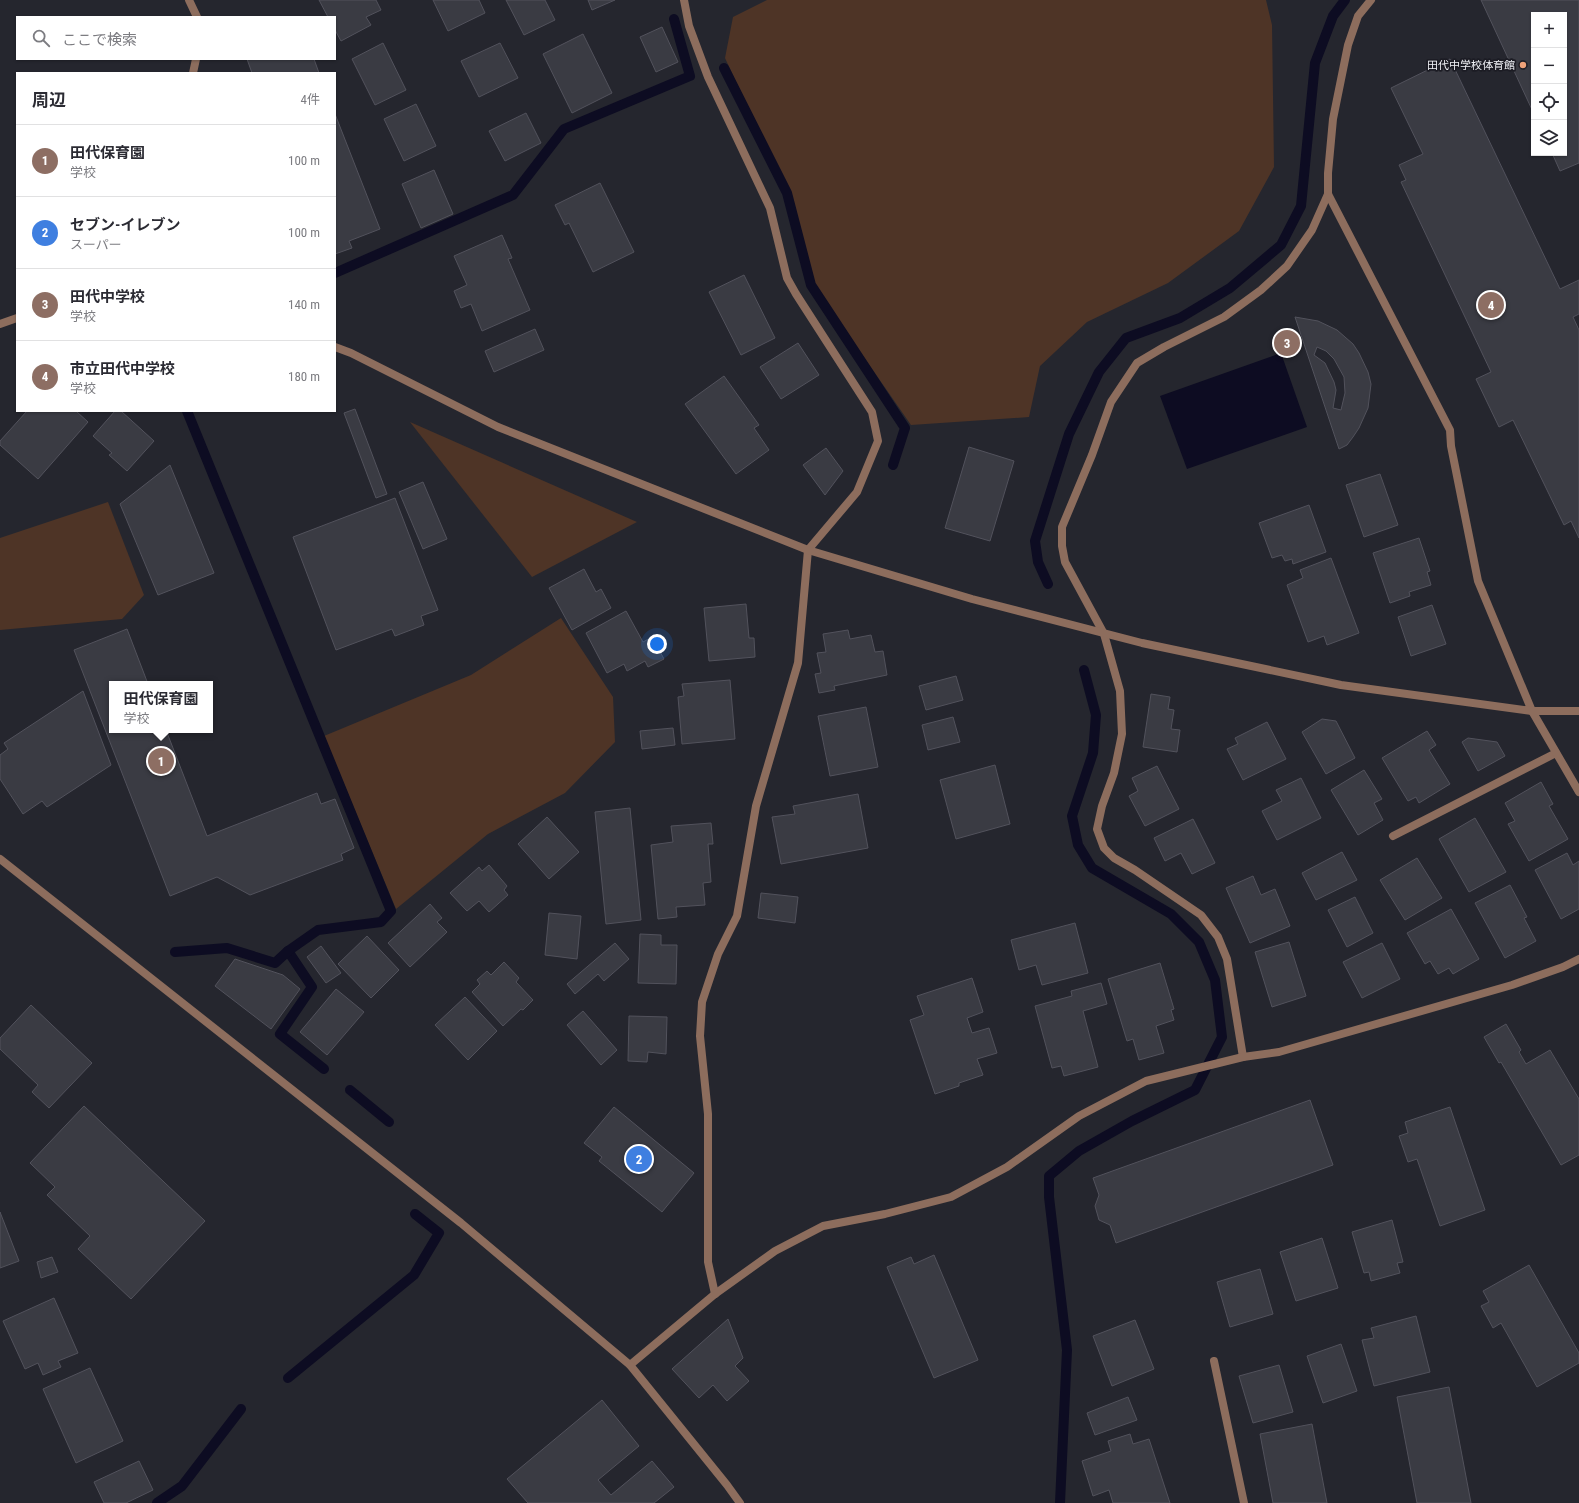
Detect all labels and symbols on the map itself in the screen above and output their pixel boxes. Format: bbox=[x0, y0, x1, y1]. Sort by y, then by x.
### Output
place label: 田代中学校体育館 bbox=[1427, 59, 1515, 72]
marker: 田代中学校体育館 bbox=[1518, 60, 1528, 70]
pin: 4 bbox=[1478, 290, 1504, 320]
pin: 3 bbox=[1274, 328, 1300, 358]
your location bbox=[647, 634, 667, 654]
pin: 1 bbox=[148, 746, 174, 776]
pin: 2 bbox=[626, 1144, 652, 1174]

